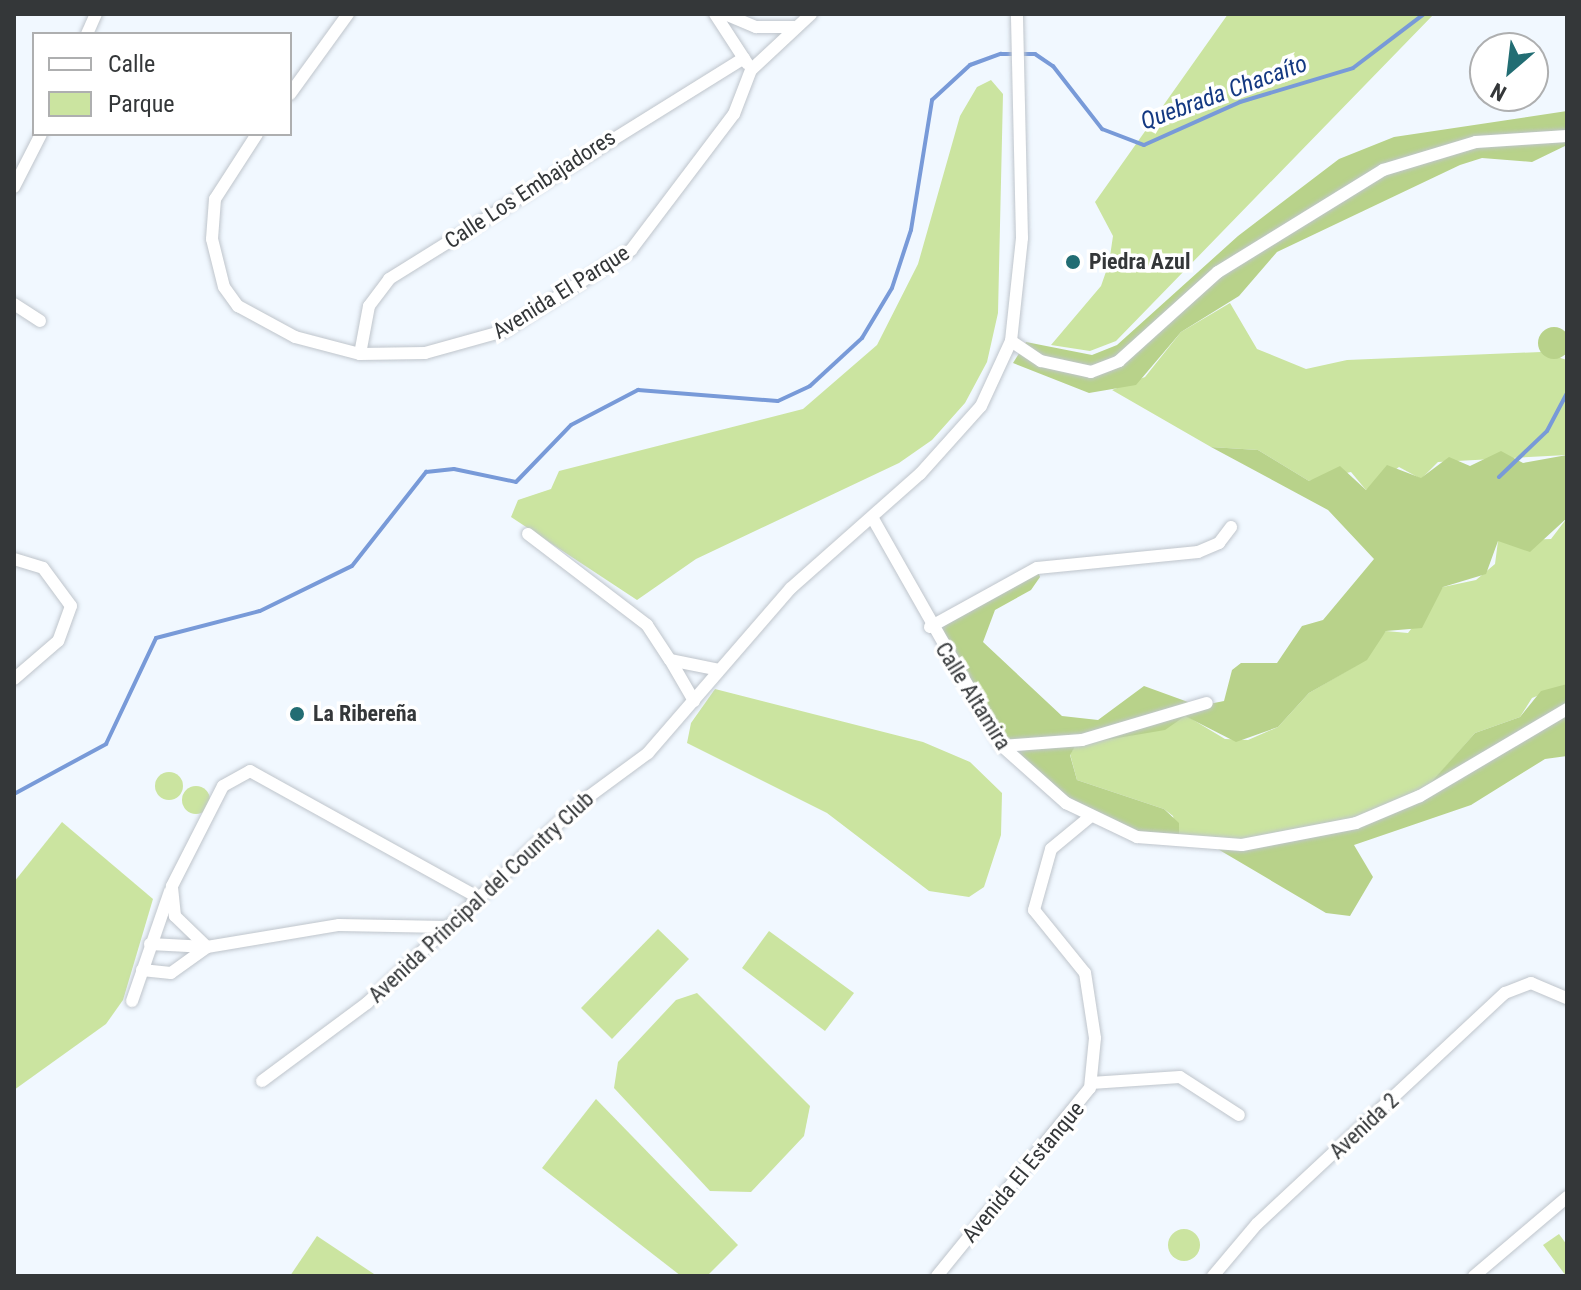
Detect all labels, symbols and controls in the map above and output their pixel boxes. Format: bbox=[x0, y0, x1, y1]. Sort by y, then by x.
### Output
legend bbox=[32, 32, 292, 136]
north arrow bbox=[1469, 32, 1549, 112]
text: Calle bbox=[108, 50, 155, 78]
water label: Quebrada Chacaíto bbox=[1137, 50, 1311, 136]
text: N bbox=[1487, 78, 1510, 106]
text: Parque bbox=[108, 90, 175, 118]
street label: Calle Los Embajadores bbox=[440, 124, 620, 254]
street label: Avenida El Parque bbox=[488, 239, 634, 345]
place label: Piedra Azul bbox=[1089, 249, 1190, 275]
marker: Piedra Azul bbox=[1064, 253, 1082, 271]
street label: Calle Altamira bbox=[930, 637, 1016, 755]
place label: La Ribereña bbox=[313, 701, 417, 727]
marker: La Ribereña bbox=[288, 705, 306, 723]
street label: Avenida Principal del Country Club bbox=[363, 786, 599, 1008]
street label: Avenida 2 bbox=[1324, 1087, 1404, 1165]
street label: Avenida El Estanque bbox=[956, 1096, 1090, 1248]

